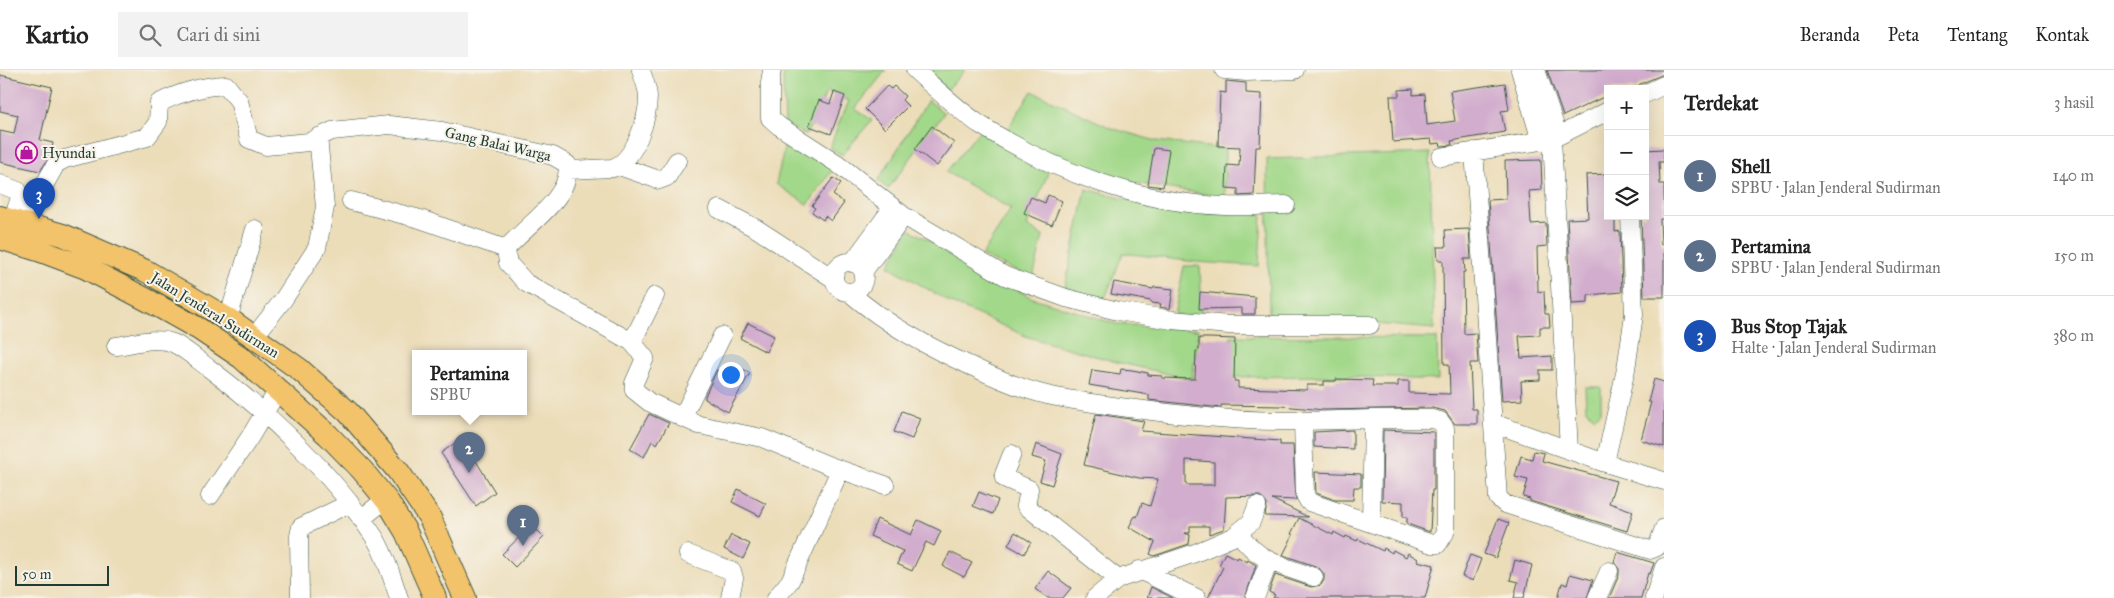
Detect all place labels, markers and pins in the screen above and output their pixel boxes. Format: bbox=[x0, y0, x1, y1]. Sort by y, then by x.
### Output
shop icon: Hyundai bbox=[14, 141, 38, 165]
place label: Hyundai bbox=[42, 144, 96, 162]
pin: 3 bbox=[23, 178, 55, 219]
pin: 2 bbox=[453, 432, 485, 473]
pin: 1 bbox=[507, 505, 539, 546]

